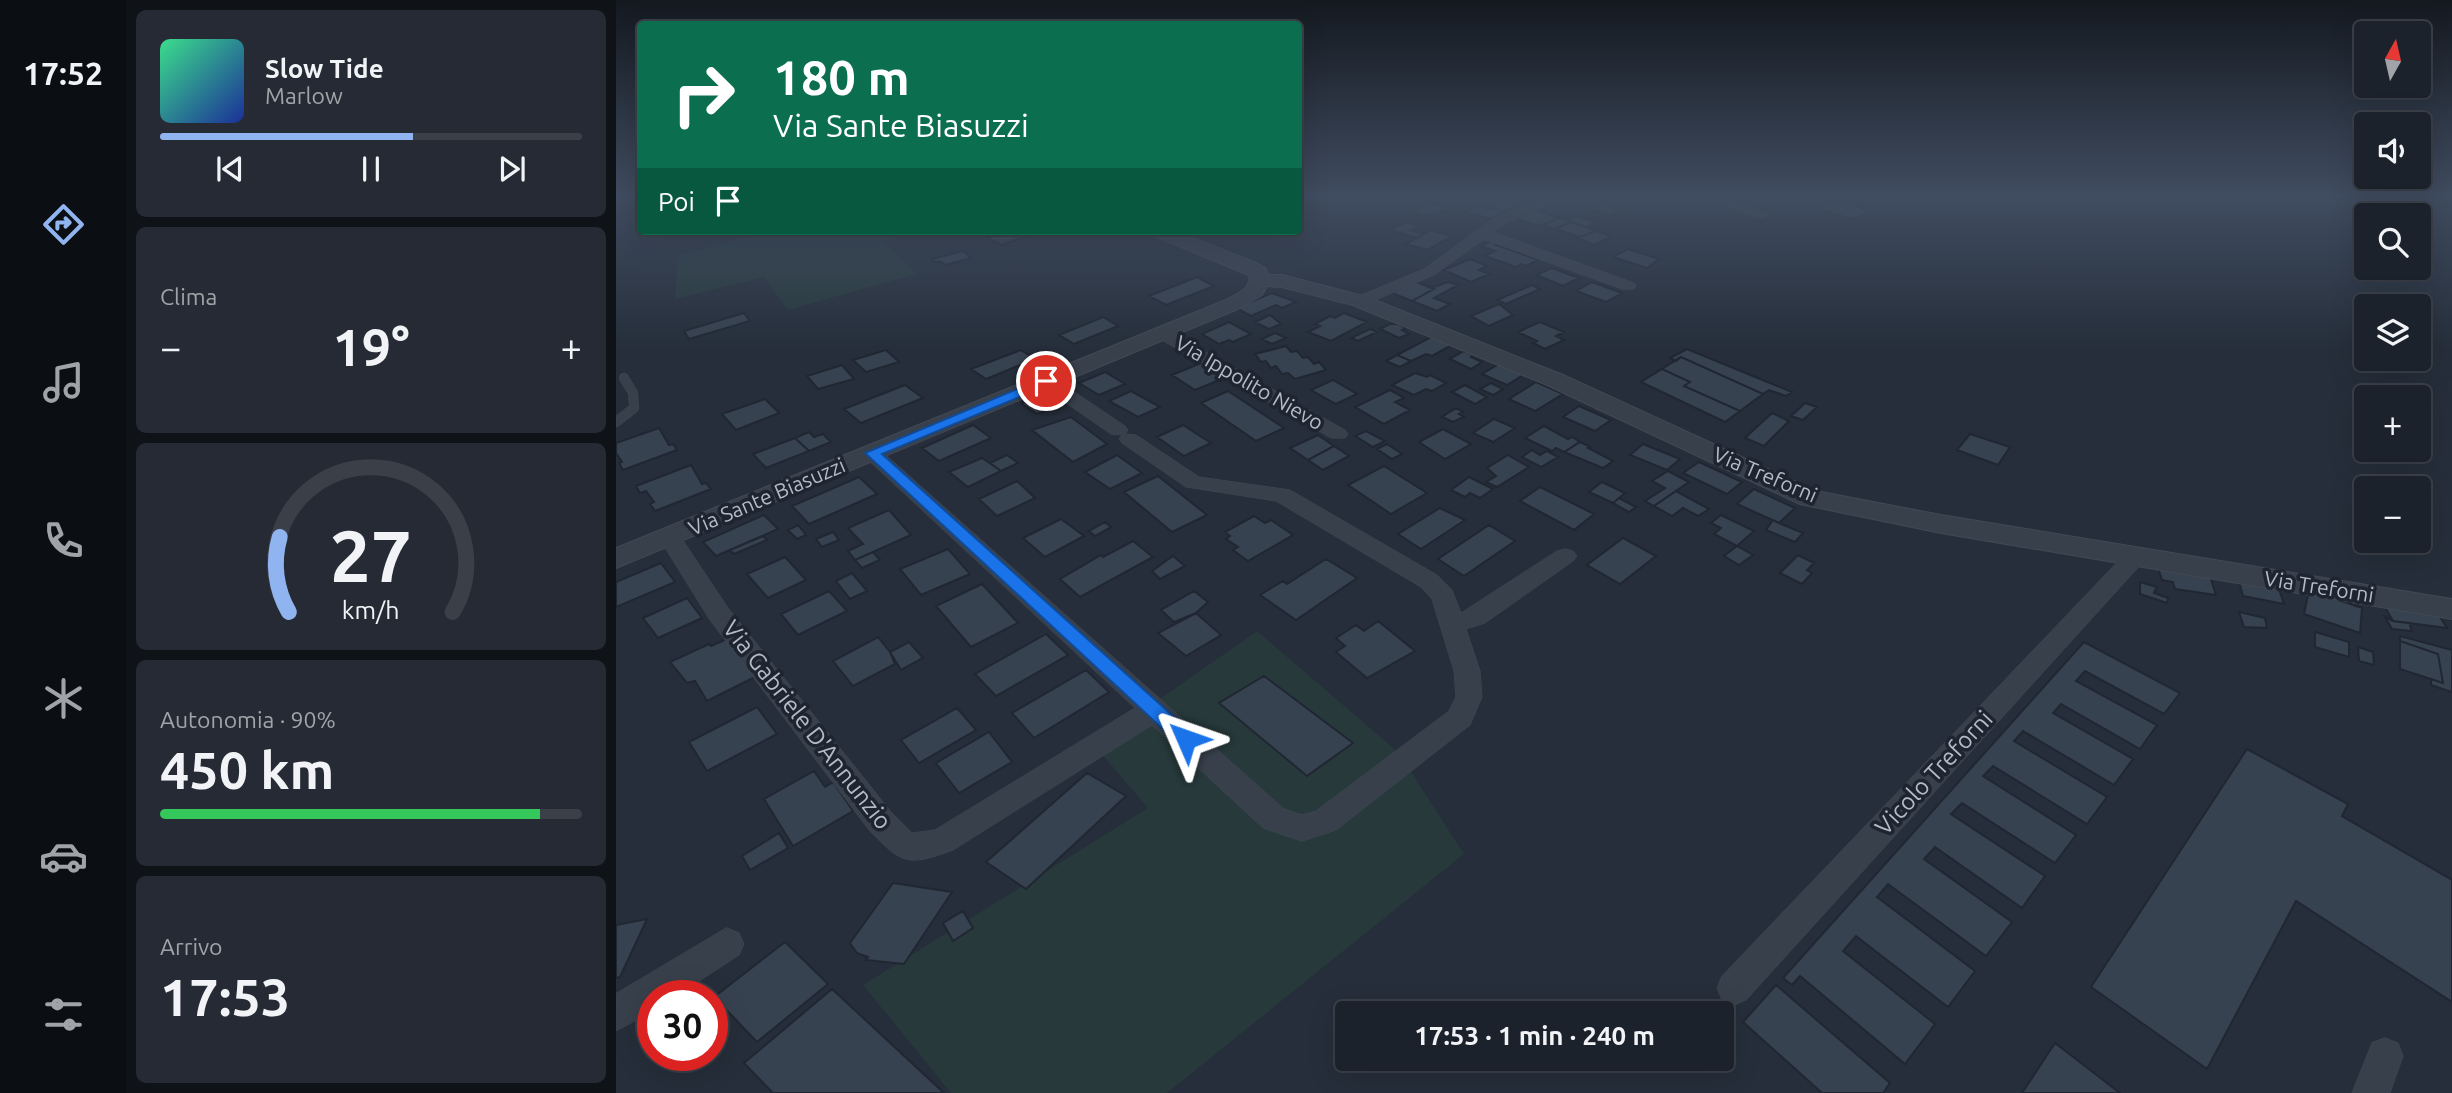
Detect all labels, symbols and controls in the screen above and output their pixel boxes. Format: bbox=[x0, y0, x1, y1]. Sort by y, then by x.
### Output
north arrow bbox=[2354, 21, 2431, 98]
map controls bbox=[2354, 21, 2431, 553]
icon: right bbox=[658, 49, 749, 140]
text: 180 m bbox=[773, 49, 910, 104]
text: Slow Tide bbox=[265, 54, 384, 83]
text: 17:52 bbox=[23, 55, 103, 91]
text: Marlow bbox=[265, 83, 343, 108]
text: Via Sante Biasuzzi bbox=[773, 107, 1029, 143]
button: sound bbox=[2354, 112, 2431, 189]
icon: previous bbox=[211, 150, 249, 188]
icon: pause bbox=[352, 150, 390, 188]
icon: next bbox=[493, 150, 531, 188]
icon: arrive bbox=[709, 182, 747, 220]
text: Poi bbox=[658, 187, 695, 216]
icon: directions bbox=[39, 200, 88, 249]
button: search bbox=[2354, 203, 2431, 280]
text: Clima bbox=[160, 284, 217, 309]
button: layers bbox=[2354, 294, 2431, 371]
text: 19° bbox=[332, 318, 410, 376]
text: − bbox=[160, 326, 181, 368]
text: + bbox=[561, 326, 582, 368]
street label: Via Ippolito Nievo bbox=[1171, 330, 1328, 434]
pin bbox=[1016, 351, 1076, 411]
icon: music bbox=[39, 358, 88, 407]
icon: arrive bbox=[1027, 362, 1065, 400]
button: + bbox=[2354, 385, 2431, 462]
street label: Via Treforni bbox=[1710, 441, 1821, 507]
street label: Via Sante Biasuzzi bbox=[685, 452, 849, 540]
button: − bbox=[2354, 476, 2431, 553]
text: 27 bbox=[330, 515, 412, 597]
icon: phone bbox=[39, 516, 88, 565]
street label: Via Treforni bbox=[2263, 566, 2376, 607]
text: km/h bbox=[342, 596, 400, 624]
street label: Via Gabriele D'Annunzio bbox=[718, 615, 897, 834]
icon: climate bbox=[39, 674, 88, 723]
position arrow bbox=[1149, 702, 1223, 776]
street label: Vicolo Treforni bbox=[1869, 705, 1998, 840]
text: Autonomia · 90% bbox=[160, 707, 336, 732]
text: 450 km bbox=[160, 741, 334, 799]
icon: car bbox=[39, 832, 88, 881]
text: Arrivo bbox=[160, 934, 223, 959]
text: 17:53 bbox=[160, 968, 290, 1026]
speed limit sign: 30 bbox=[637, 980, 728, 1071]
icon: filters bbox=[39, 990, 88, 1039]
text: 17:53 · 1 min · 240 m bbox=[1414, 1021, 1655, 1050]

